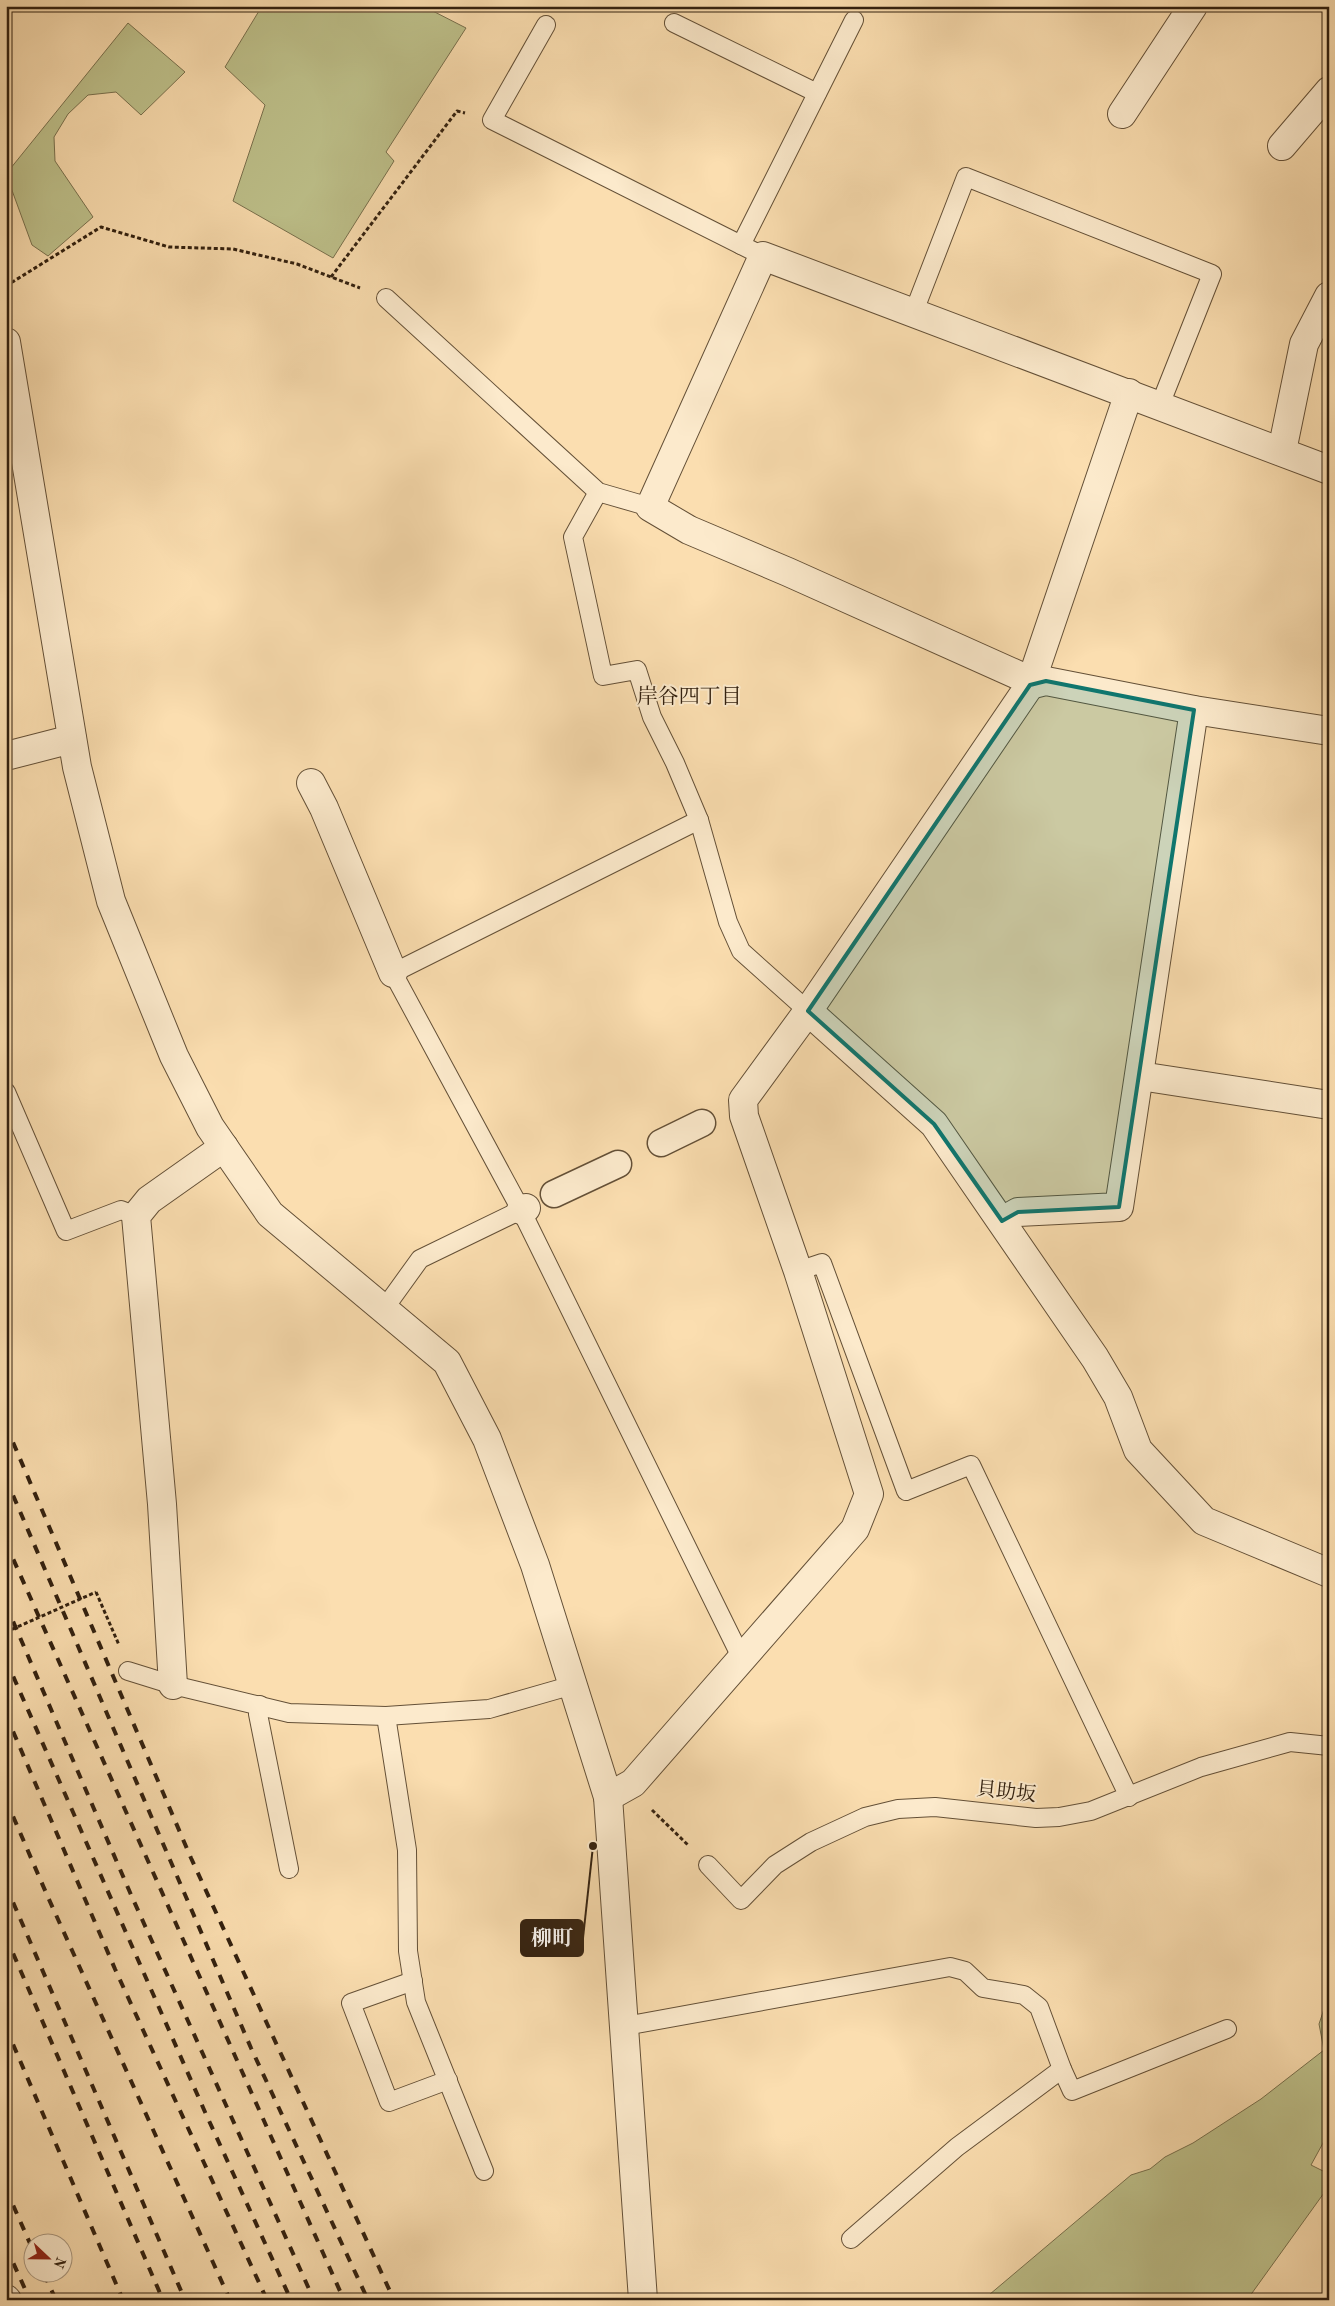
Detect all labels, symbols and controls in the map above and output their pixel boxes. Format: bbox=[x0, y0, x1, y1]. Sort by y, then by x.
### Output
district label: 岸谷四丁目 bbox=[637, 685, 742, 708]
street label: 貝助坂 bbox=[975, 1778, 1037, 1806]
callout: 柳町 bbox=[521, 1920, 583, 1956]
text: 柳町 bbox=[531, 1927, 573, 1950]
north arrow bbox=[22, 2234, 72, 2284]
text: N bbox=[51, 2255, 68, 2270]

